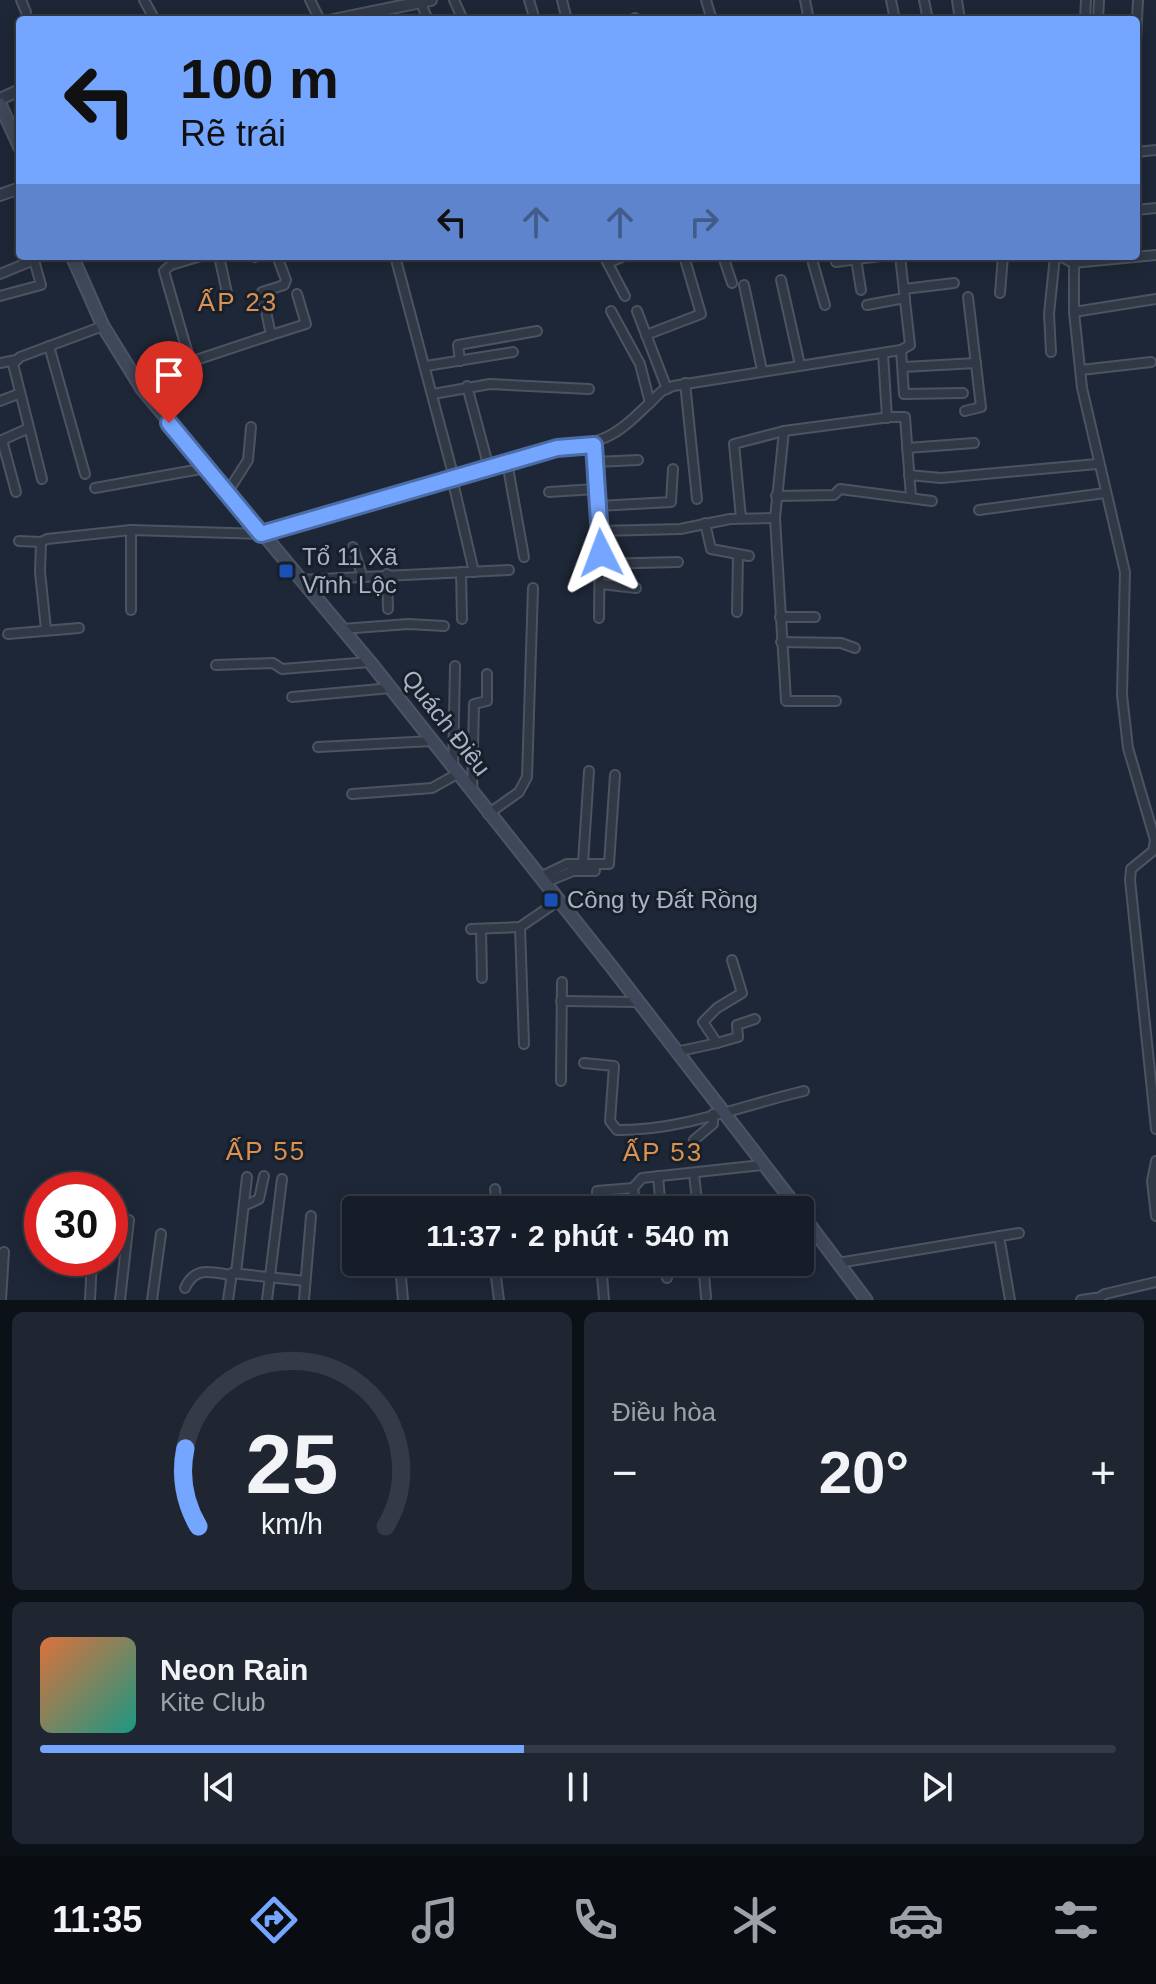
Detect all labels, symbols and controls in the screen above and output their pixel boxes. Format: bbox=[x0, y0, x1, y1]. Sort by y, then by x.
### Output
text: 100 m bbox=[180, 47, 339, 110]
icon: left bbox=[48, 48, 152, 152]
text: Rẽ trái bbox=[180, 113, 286, 154]
icon: left bbox=[430, 200, 474, 244]
icon: ahead bbox=[514, 200, 558, 244]
icon: ahead bbox=[598, 200, 642, 244]
icon: right bbox=[682, 200, 726, 244]
district label: ẤP 23 bbox=[198, 287, 278, 317]
pin bbox=[135, 341, 203, 423]
icon: arrive bbox=[147, 353, 191, 397]
position arrow bbox=[559, 511, 643, 595]
place label: Tổ 11 Xã Vĩnh Lộc bbox=[302, 543, 398, 598]
marker: Tổ 11 Xã Vĩnh Lộc bbox=[277, 562, 295, 580]
street label: Quách Điêu bbox=[397, 664, 496, 781]
place label: Công ty Đất Rồng bbox=[567, 886, 758, 913]
marker: Công ty Đất Rồng bbox=[542, 891, 560, 909]
district label: ẤP 55 bbox=[226, 1136, 306, 1166]
district label: ẤP 53 bbox=[623, 1137, 703, 1167]
speed limit sign: 30 bbox=[24, 1172, 128, 1276]
text: 11:37 · 2 phút · 540 m bbox=[426, 1219, 730, 1252]
text: Điều hòa bbox=[612, 1397, 716, 1427]
text: 25 bbox=[246, 1418, 338, 1511]
text: 20° bbox=[819, 1439, 909, 1506]
text: − bbox=[612, 1448, 638, 1497]
text: + bbox=[1090, 1448, 1116, 1497]
text: km/h bbox=[261, 1508, 323, 1540]
text: Neon Rain bbox=[160, 1653, 308, 1686]
text: Kite Club bbox=[160, 1687, 266, 1717]
icon: previous bbox=[197, 1765, 241, 1809]
icon: pause bbox=[556, 1765, 600, 1809]
icon: next bbox=[915, 1765, 959, 1809]
icon: directions bbox=[246, 1892, 302, 1948]
icon: music bbox=[407, 1892, 463, 1948]
icon: phone bbox=[567, 1892, 623, 1948]
icon: climate bbox=[727, 1892, 783, 1948]
icon: car bbox=[888, 1892, 944, 1948]
icon: filters bbox=[1048, 1892, 1104, 1948]
text: 11:35 bbox=[52, 1899, 142, 1940]

